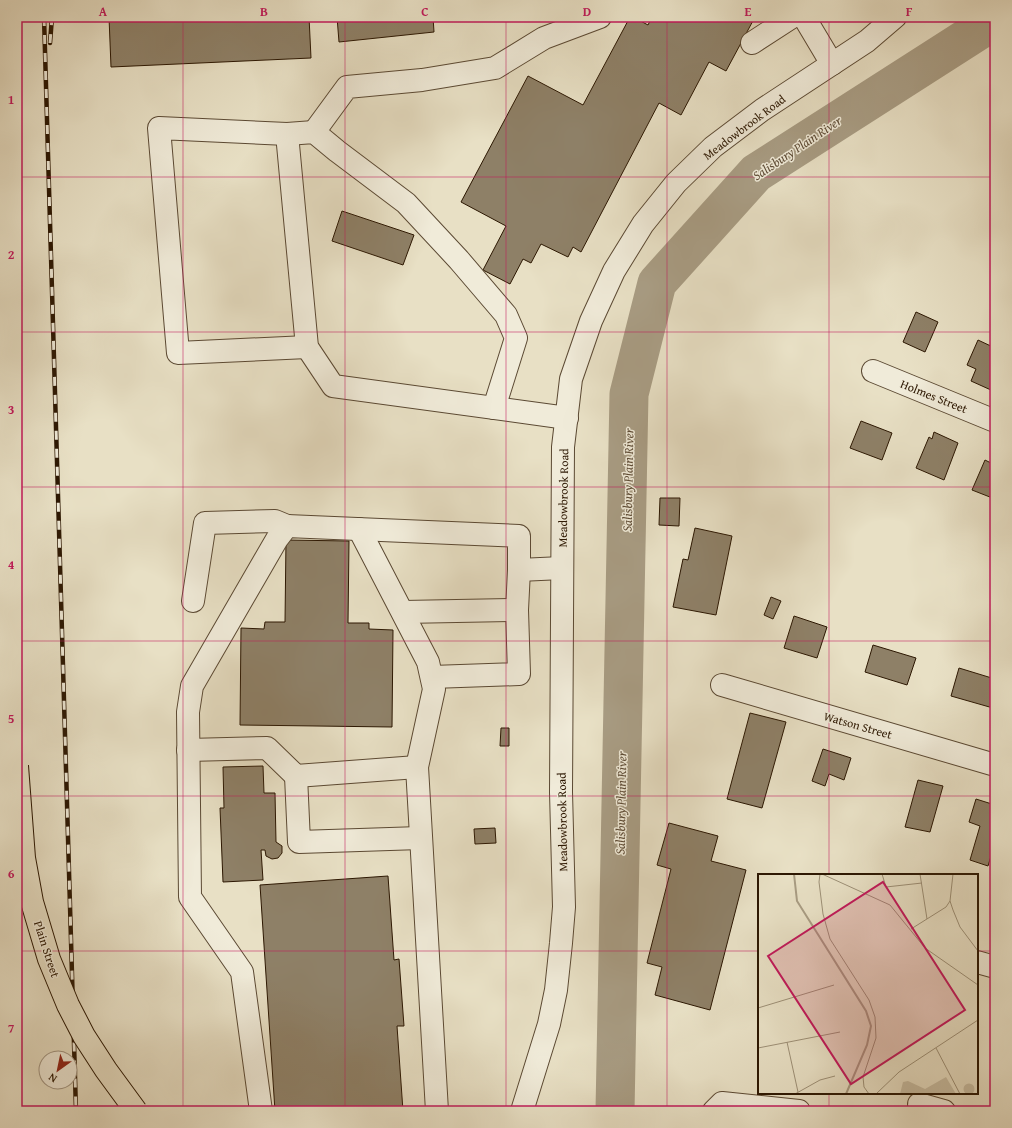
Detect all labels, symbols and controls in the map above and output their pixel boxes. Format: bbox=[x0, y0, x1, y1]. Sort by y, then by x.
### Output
text: A bbox=[99, 2, 108, 21]
text: B bbox=[260, 2, 268, 21]
text: C bbox=[421, 2, 429, 21]
text: D bbox=[583, 2, 591, 21]
text: E bbox=[745, 2, 752, 21]
text: F bbox=[906, 2, 913, 21]
text: 1 bbox=[8, 90, 14, 109]
street label: Meadowbrook Road bbox=[699, 90, 789, 164]
water label: Salisbury Plain River bbox=[749, 111, 846, 185]
text: 2 bbox=[8, 245, 15, 264]
street label: Holmes Street bbox=[898, 375, 971, 417]
text: 3 bbox=[8, 400, 14, 419]
water label: Salisbury Plain River bbox=[618, 427, 638, 532]
street label: Meadowbrook Road bbox=[554, 448, 572, 548]
text: 4 bbox=[8, 555, 15, 574]
street label: Watson Street bbox=[822, 707, 895, 743]
text: 5 bbox=[8, 709, 15, 728]
water label: Salisbury Plain River bbox=[611, 750, 631, 855]
street label: Meadowbrook Road bbox=[553, 772, 571, 872]
text: 6 bbox=[8, 864, 15, 883]
inset map bbox=[758, 874, 978, 1094]
street label: Plain Street bbox=[30, 919, 64, 980]
text: 7 bbox=[8, 1019, 15, 1038]
north arrow bbox=[38, 1050, 78, 1090]
text: N bbox=[45, 1069, 60, 1087]

